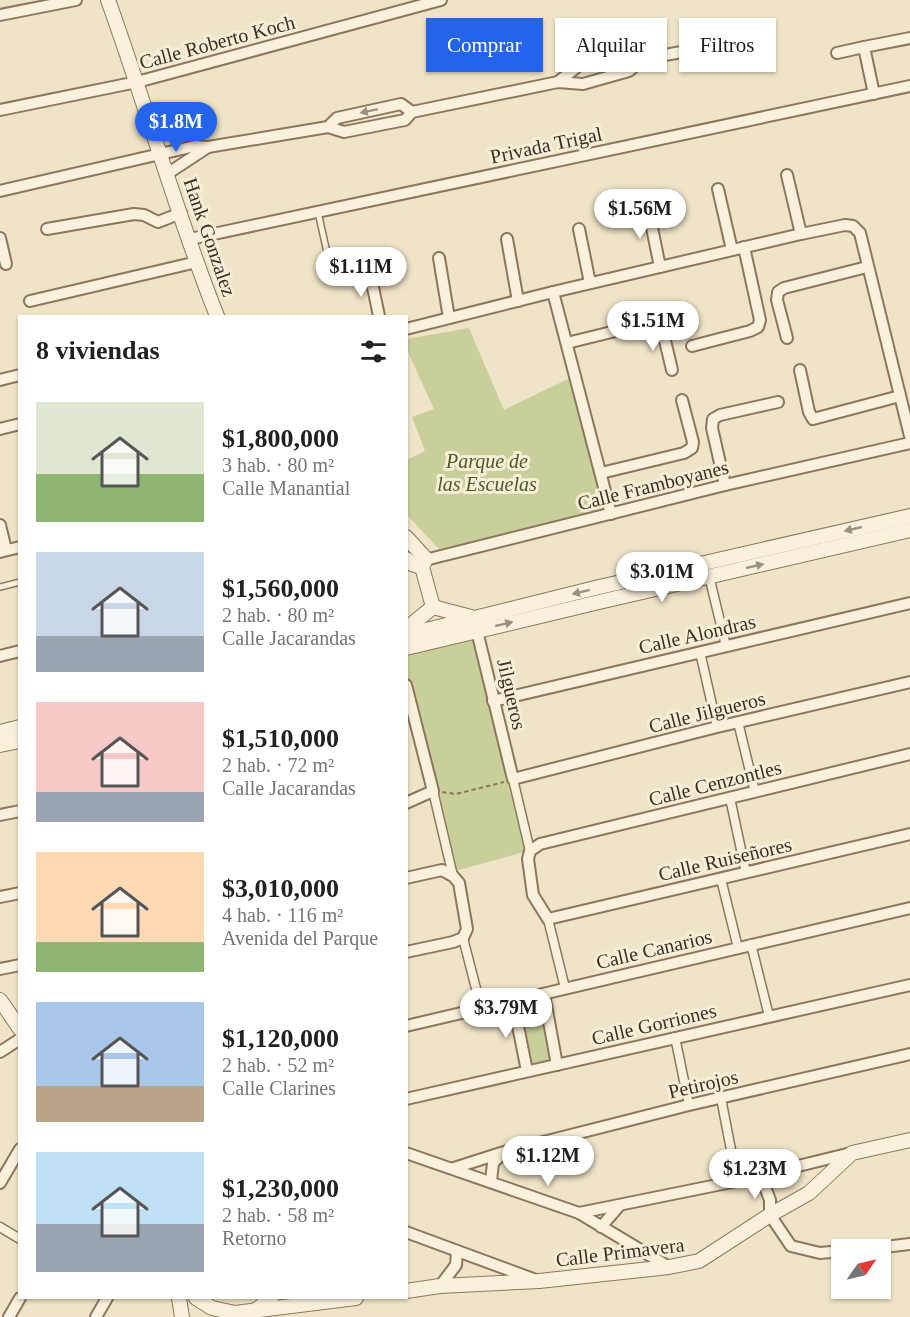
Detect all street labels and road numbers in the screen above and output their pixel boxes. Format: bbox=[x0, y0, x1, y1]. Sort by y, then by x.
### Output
street label: Calle Roberto Koch bbox=[137, 11, 297, 73]
street label: Privada Trigal bbox=[488, 122, 605, 169]
street label: Hank Gonzalez bbox=[179, 175, 241, 299]
street label: Calle Framboyanes bbox=[575, 456, 731, 515]
street label: Calle Alondras bbox=[636, 610, 758, 658]
street label: Jilgueros bbox=[492, 656, 531, 732]
street label: Calle Jilgueros bbox=[646, 687, 768, 738]
street label: Calle Cenzontles bbox=[646, 756, 784, 810]
street label: Calle Ruiseñores bbox=[656, 833, 794, 885]
street label: Calle Canarios bbox=[594, 925, 714, 973]
street label: Calle Gorriones bbox=[590, 999, 719, 1049]
street label: Petirojos bbox=[666, 1065, 741, 1104]
street label: Calle Primavera bbox=[554, 1233, 686, 1271]

